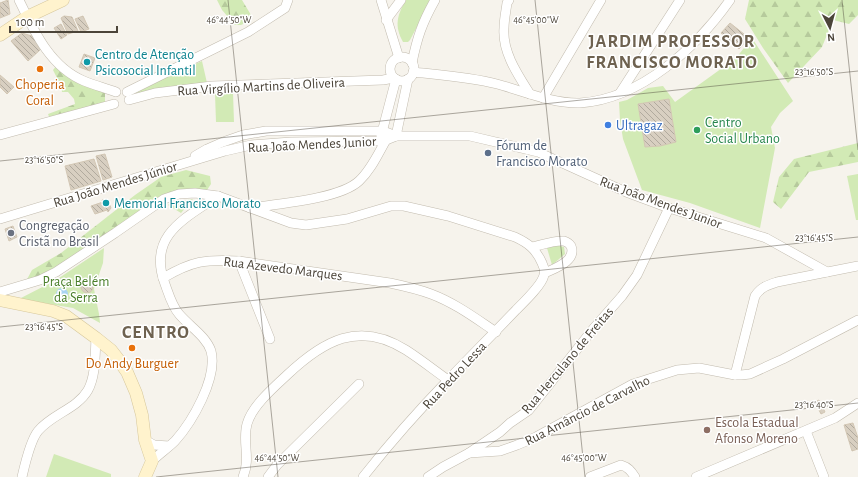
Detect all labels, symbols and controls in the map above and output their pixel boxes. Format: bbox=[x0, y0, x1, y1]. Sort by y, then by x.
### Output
scale bar bbox=[10, 8, 117, 34]
north arrow bbox=[810, 8, 850, 48]
text: 46°44'50"W bbox=[206, 15, 252, 25]
text: 46°45'00"W bbox=[513, 15, 559, 25]
text: 100 m bbox=[16, 16, 44, 28]
text: N bbox=[827, 32, 835, 43]
district label: JARDIM PROFESSOR FRANCISCO MORATO bbox=[586, 33, 758, 72]
place label: Centro de Atenção Psicosocial Infantil bbox=[95, 48, 196, 78]
marker: Centro de Atenção Psicosocial Infantil bbox=[82, 57, 92, 67]
marker: Choperia Coral bbox=[35, 64, 45, 74]
text: 23°16'50"S bbox=[795, 67, 833, 77]
street label: Rua Virgílio Martins de Oliveira bbox=[177, 76, 346, 98]
place label: Choperia Coral bbox=[15, 78, 65, 108]
place label: Centro Social Urbano bbox=[705, 116, 780, 146]
place label: Ultragaz bbox=[616, 119, 663, 133]
marker: Ultragaz bbox=[603, 120, 613, 130]
marker: Centro Social Urbano bbox=[692, 125, 702, 135]
street label: Rua João Mendes Junior bbox=[247, 135, 377, 155]
place label: Fórum de Francisco Morato bbox=[496, 139, 588, 169]
marker: Fórum de Francisco Morato bbox=[483, 148, 493, 158]
text: 23°16'50"S bbox=[25, 155, 63, 165]
street label: Rua João Mendes Júnior bbox=[52, 159, 179, 210]
street label: Rua João Mendes Junior bbox=[598, 174, 724, 232]
place label: Memorial Francisco Morato bbox=[114, 197, 261, 211]
marker: Memorial Francisco Morato bbox=[101, 198, 111, 208]
place label: Congregação Cristã no Brasil bbox=[19, 219, 99, 249]
marker: Congregação Cristã no Brasil bbox=[6, 228, 16, 238]
text: 23°16'45"S bbox=[795, 233, 833, 243]
street label: Rua Azevedo Marques bbox=[223, 255, 343, 283]
park label: Praça Belém da Serra bbox=[43, 275, 109, 305]
street label: Rua Herculano de Freitas bbox=[519, 305, 616, 417]
text: 23°16'45"S bbox=[25, 322, 63, 332]
district label: CENTRO bbox=[122, 324, 190, 342]
street label: Rua Pedro Lessa bbox=[420, 339, 490, 412]
marker: Do Andy Burguer bbox=[127, 343, 137, 353]
place label: Do Andy Burguer bbox=[86, 357, 179, 371]
street label: Rua Amâncio de Carvalho bbox=[523, 373, 652, 448]
text: 23°16'40"S bbox=[794, 400, 834, 410]
place label: Escola Estadual Afonso Moreno bbox=[715, 416, 799, 446]
marker: Escola Estadual Afonso Moreno bbox=[702, 425, 712, 435]
text: 46°44'50"W bbox=[254, 453, 300, 463]
text: 46°45'00"W bbox=[561, 453, 607, 463]

